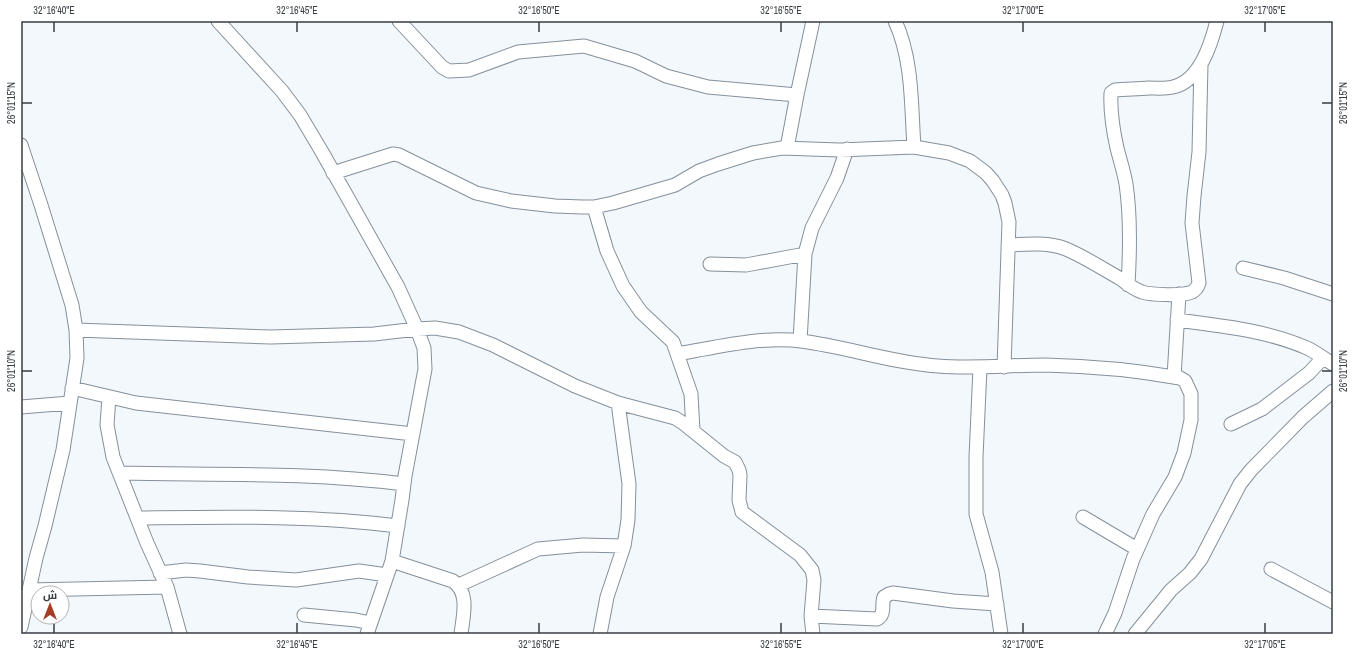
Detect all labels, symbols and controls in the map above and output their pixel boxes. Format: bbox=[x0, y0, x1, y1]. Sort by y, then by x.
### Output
text: 32°16'40"E bbox=[33, 4, 75, 17]
text: 32°16'45"E bbox=[276, 4, 318, 17]
text: 32°16'50"E bbox=[518, 4, 560, 17]
text: 32°16'55"E bbox=[760, 4, 802, 17]
text: 32°17'00"E bbox=[1002, 4, 1044, 17]
text: 32°17'05"E bbox=[1244, 4, 1286, 17]
text: 26°01'15"N bbox=[5, 82, 18, 124]
text: 26°01'15"N bbox=[1337, 82, 1350, 124]
text: 26°01'10"N bbox=[5, 350, 18, 392]
text: 26°01'10"N bbox=[1337, 350, 1350, 392]
north arrow bbox=[30, 585, 70, 625]
text: ش bbox=[43, 588, 57, 602]
text: 32°16'40"E bbox=[33, 638, 75, 651]
text: 32°16'45"E bbox=[276, 638, 318, 651]
text: 32°16'50"E bbox=[518, 638, 560, 651]
text: 32°16'55"E bbox=[760, 638, 802, 651]
text: 32°17'00"E bbox=[1002, 638, 1044, 651]
text: 32°17'05"E bbox=[1244, 638, 1286, 651]

